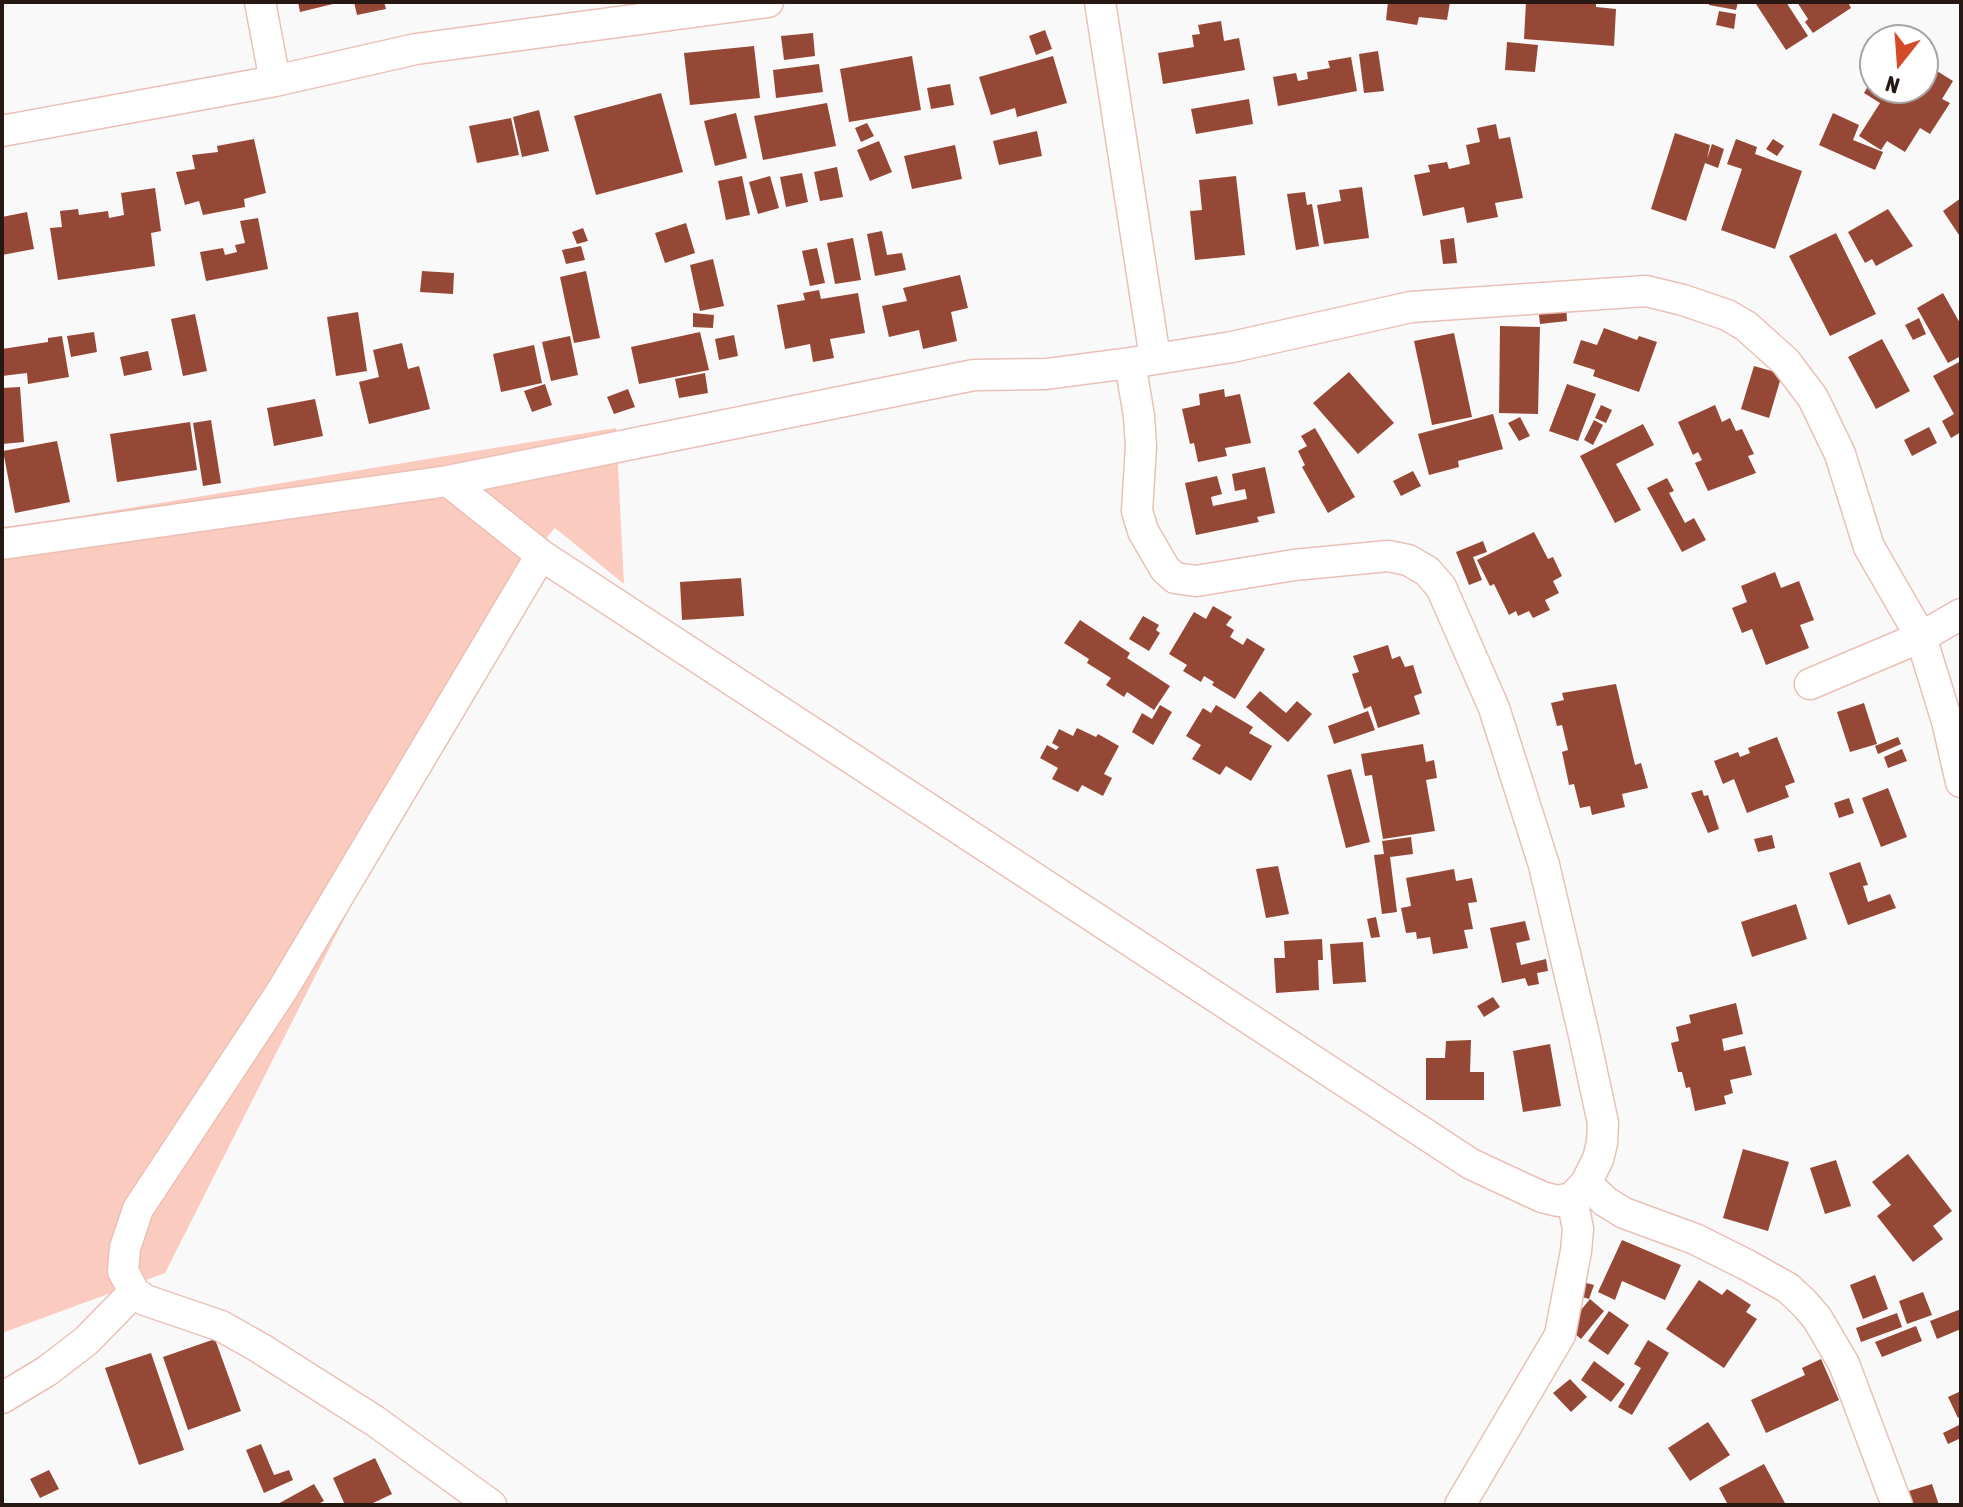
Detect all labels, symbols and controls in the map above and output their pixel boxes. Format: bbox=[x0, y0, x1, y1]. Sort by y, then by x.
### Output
north arrow bbox=[1859, 24, 1939, 104]
text: N bbox=[1883, 71, 1903, 99]

